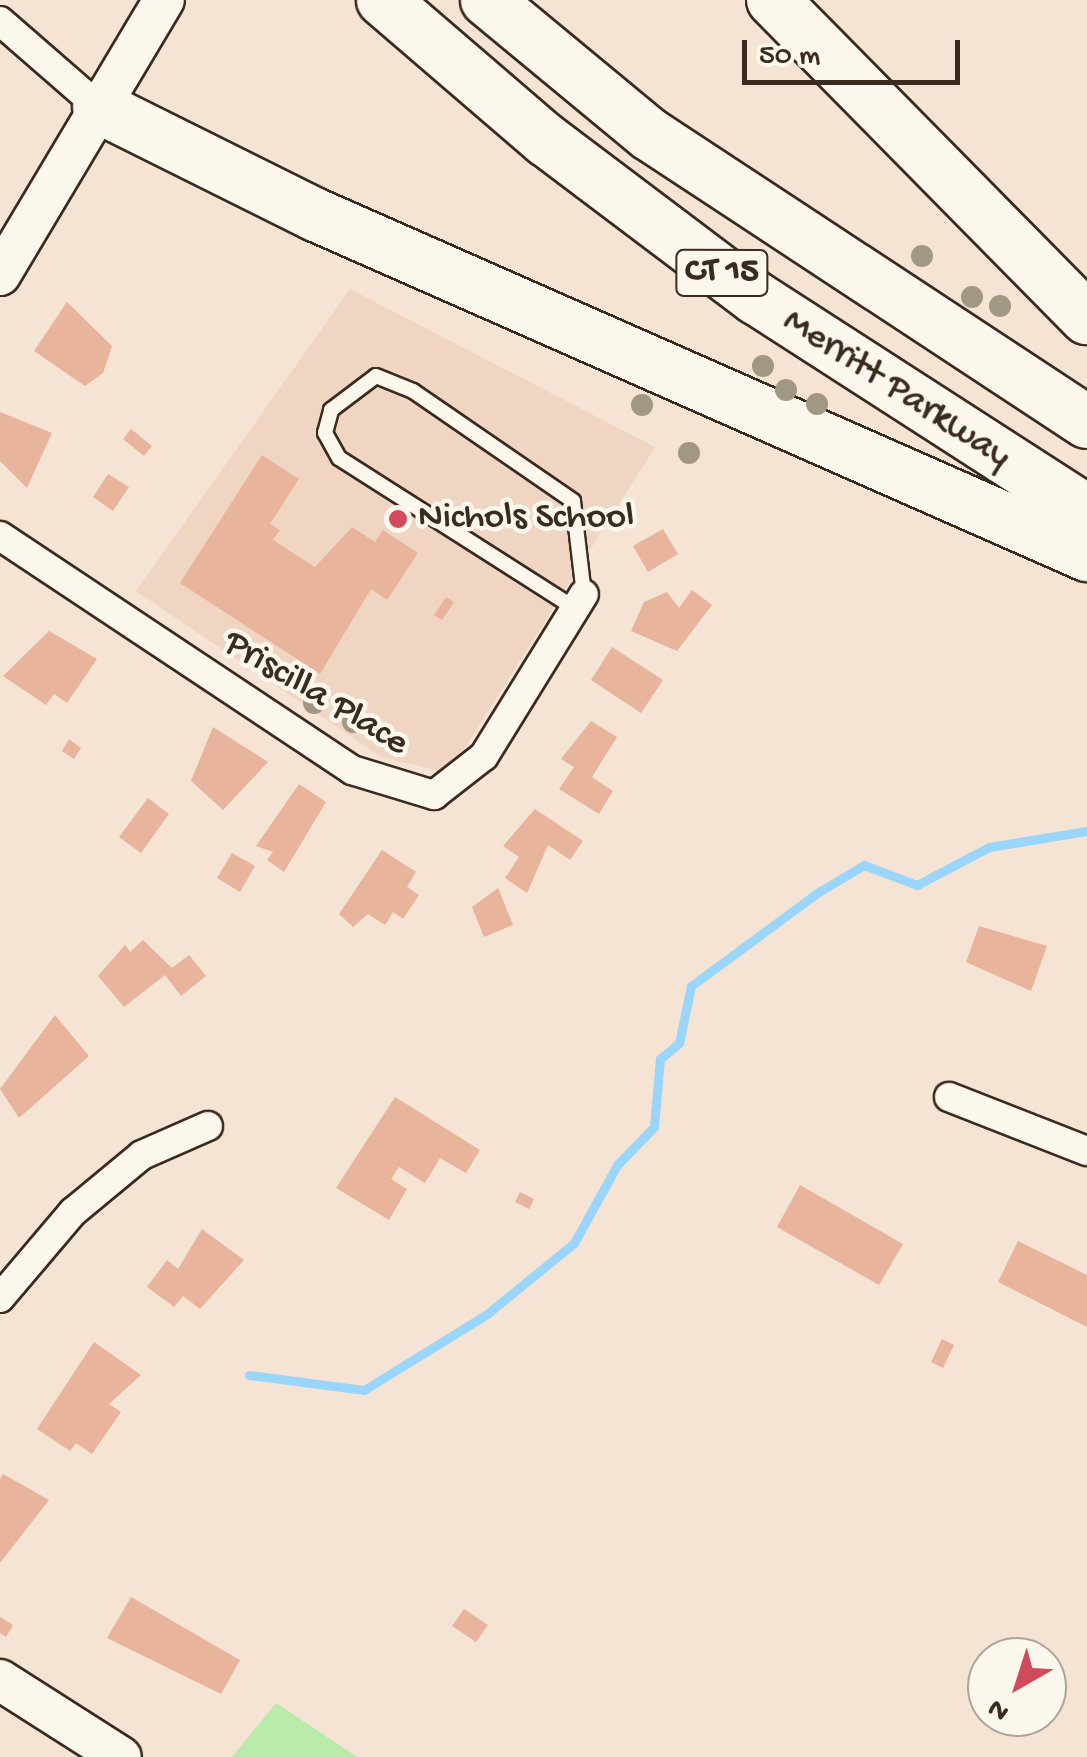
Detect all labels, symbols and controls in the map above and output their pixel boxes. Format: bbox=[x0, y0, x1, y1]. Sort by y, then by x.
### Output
scale bar bbox=[747, 20, 964, 82]
text: 50 m bbox=[759, 40, 820, 75]
road number: CT 15 bbox=[674, 243, 770, 303]
street label: Merritt Parkway bbox=[773, 299, 1019, 481]
place label: Nichols School bbox=[418, 496, 634, 542]
marker: Nichols School bbox=[387, 508, 409, 530]
street label: Priscilla Place bbox=[214, 622, 416, 768]
north arrow bbox=[967, 1637, 1067, 1737]
text: N bbox=[982, 1691, 1017, 1728]

